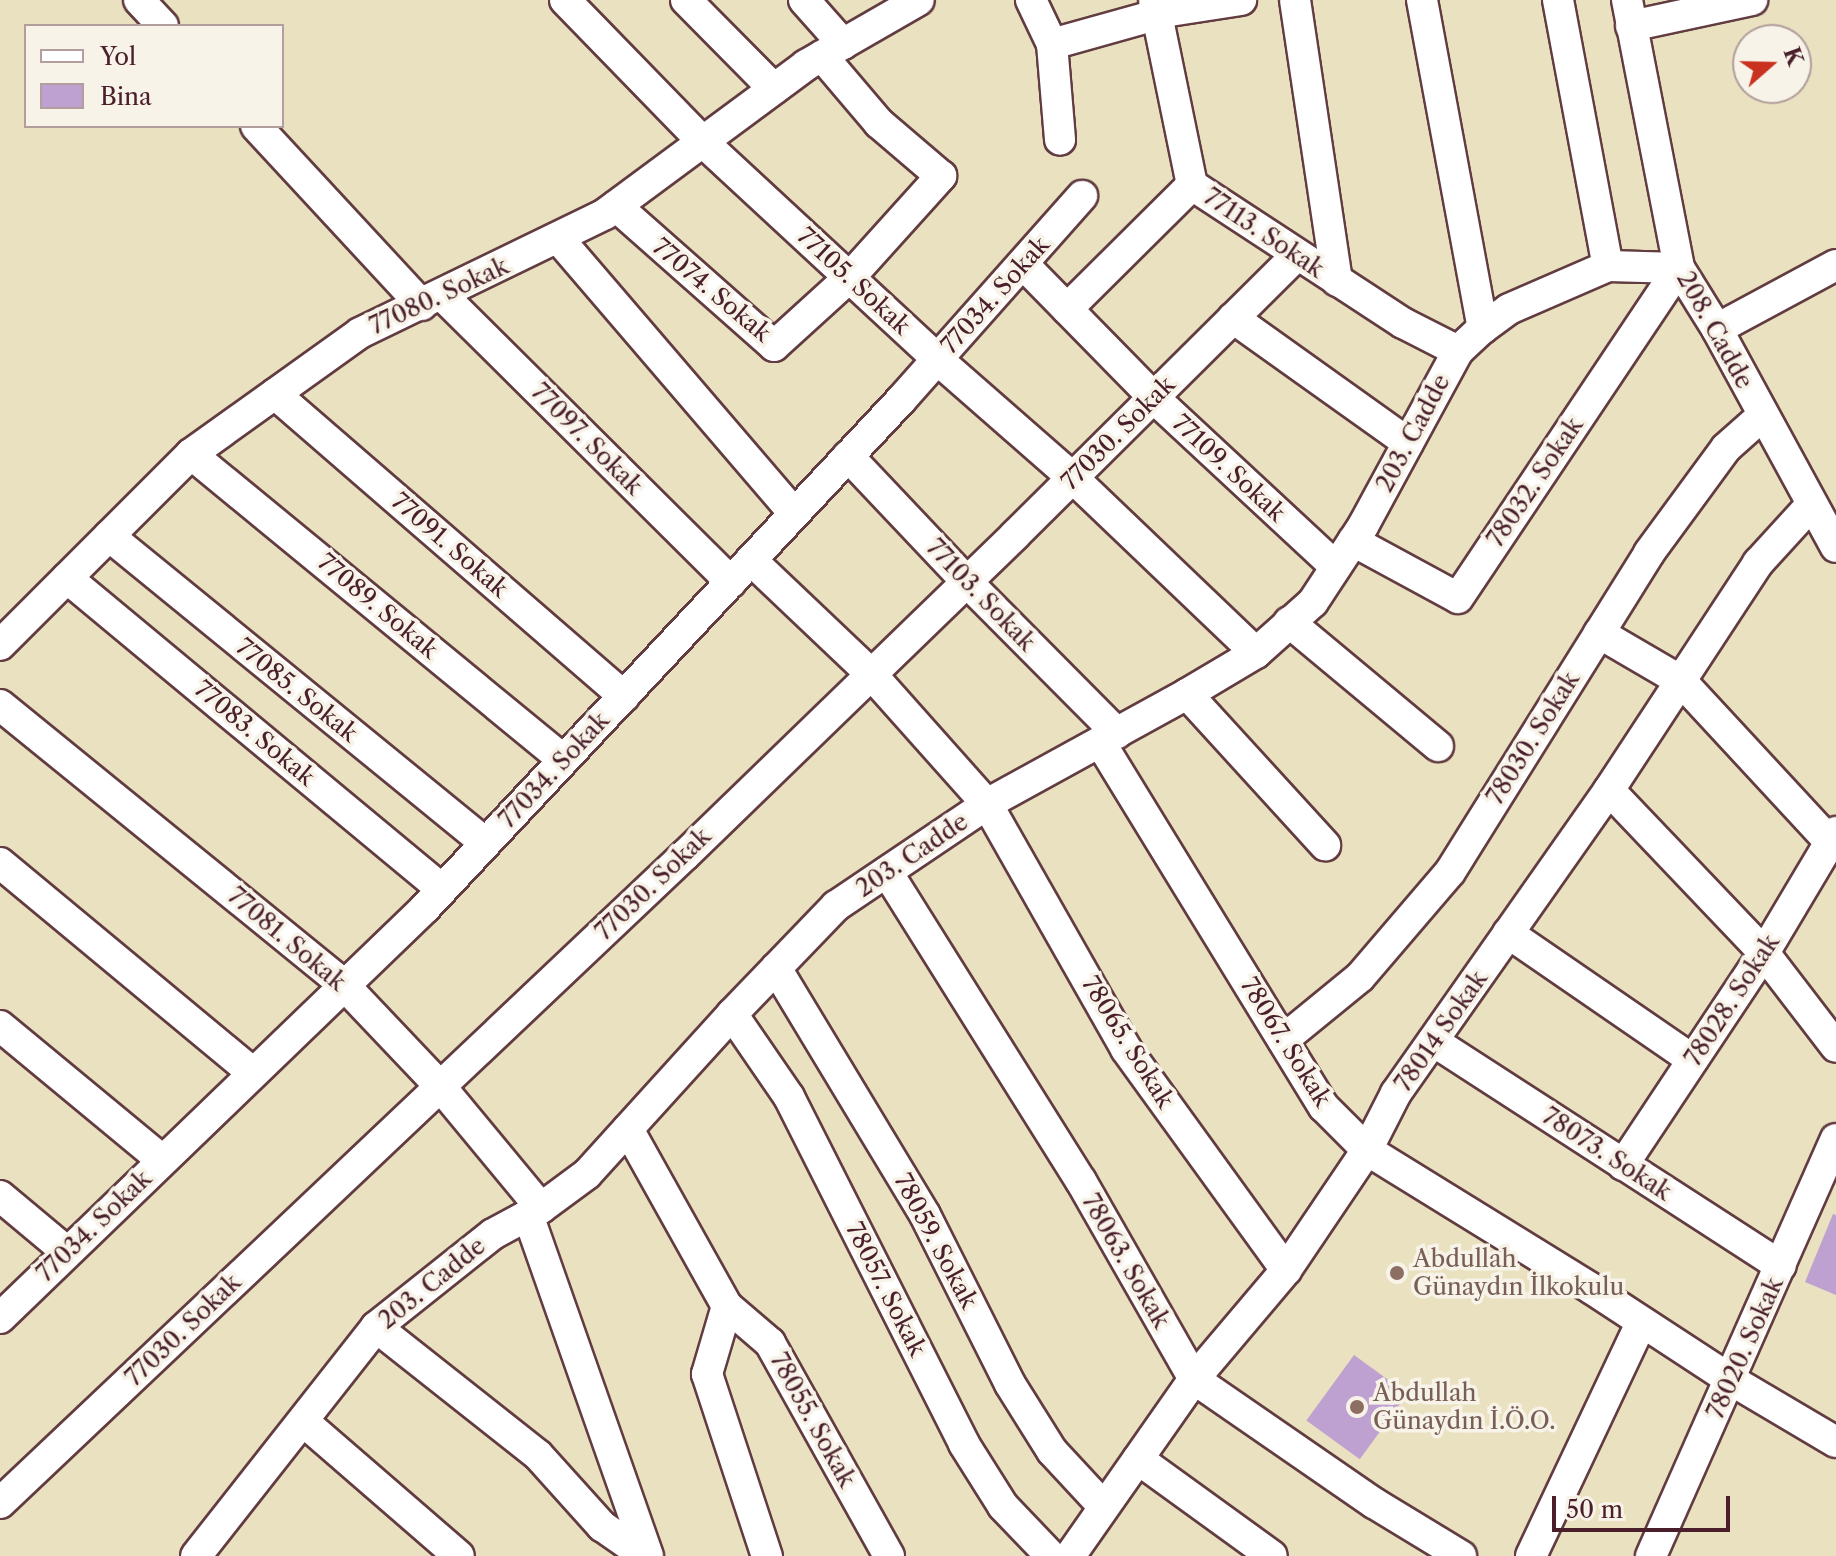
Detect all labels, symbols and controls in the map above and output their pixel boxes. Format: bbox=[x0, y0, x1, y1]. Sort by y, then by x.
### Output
legend bbox=[24, 24, 284, 128]
north arrow bbox=[1732, 24, 1812, 104]
text: Yol bbox=[100, 42, 136, 71]
text: K bbox=[1777, 43, 1809, 69]
text: Bina bbox=[100, 82, 152, 111]
street label: 77113. Sokak bbox=[1198, 182, 1330, 284]
street label: 77105. Sokak bbox=[792, 221, 916, 341]
street label: 77034. Sokak bbox=[935, 231, 1055, 359]
street label: 77074. Sokak bbox=[647, 232, 777, 348]
street label: 77080. Sokak bbox=[365, 251, 513, 341]
street label: 208. Cadde bbox=[1671, 266, 1759, 394]
street label: 203. Cadde bbox=[1370, 369, 1456, 497]
street label: 77030. Sokak bbox=[1055, 370, 1181, 496]
street label: 77097. Sokak bbox=[526, 378, 648, 500]
street label: 77109. Sokak bbox=[1167, 409, 1291, 527]
street label: 78032. Sokak bbox=[1481, 412, 1589, 552]
street label: 77091. Sokak bbox=[386, 487, 514, 603]
street label: 77103. Sokak bbox=[921, 533, 1041, 657]
street label: 77089. Sokak bbox=[312, 547, 444, 665]
street label: 77085. Sokak bbox=[231, 632, 363, 748]
street label: 78030. Sokak bbox=[1481, 666, 1585, 810]
street label: 77083. Sokak bbox=[189, 674, 321, 792]
street label: 77034. Sokak bbox=[493, 706, 615, 834]
street label: 203. Cadde bbox=[851, 807, 973, 903]
street label: 77030. Sokak bbox=[590, 822, 716, 946]
street label: 77081. Sokak bbox=[222, 881, 352, 997]
street label: 78028. Sokak bbox=[1679, 929, 1785, 1071]
street label: 78014 Sokak bbox=[1389, 965, 1493, 1097]
street label: 78065. Sokak bbox=[1076, 971, 1180, 1113]
street label: 78067. Sokak bbox=[1235, 972, 1337, 1112]
street label: 78073. Sokak bbox=[1537, 1102, 1677, 1206]
street label: 77034. Sokak bbox=[31, 1164, 157, 1288]
street label: 78059. Sokak bbox=[888, 1168, 984, 1314]
street label: 78063. Sokak bbox=[1076, 1189, 1176, 1333]
street label: 78057. Sokak bbox=[840, 1217, 932, 1361]
street label: 203. Cadde bbox=[373, 1231, 491, 1335]
place label: Abdullah Günaydın İlkokulu bbox=[1413, 1245, 1624, 1301]
marker: Abdullah Günaydın İlkokulu bbox=[1388, 1264, 1406, 1282]
street label: 77030. Sokak bbox=[120, 1268, 246, 1392]
street label: 78020. Sokak bbox=[1701, 1273, 1789, 1423]
street label: 78055. Sokak bbox=[764, 1348, 862, 1492]
place label: Abdullah Günaydın İ.Ö.O. bbox=[1373, 1379, 1555, 1435]
marker: Abdullah Günaydın İ.Ö.O. bbox=[1348, 1398, 1366, 1416]
scale bar bbox=[1556, 1480, 1734, 1530]
text: 50 m bbox=[1566, 1495, 1623, 1524]

